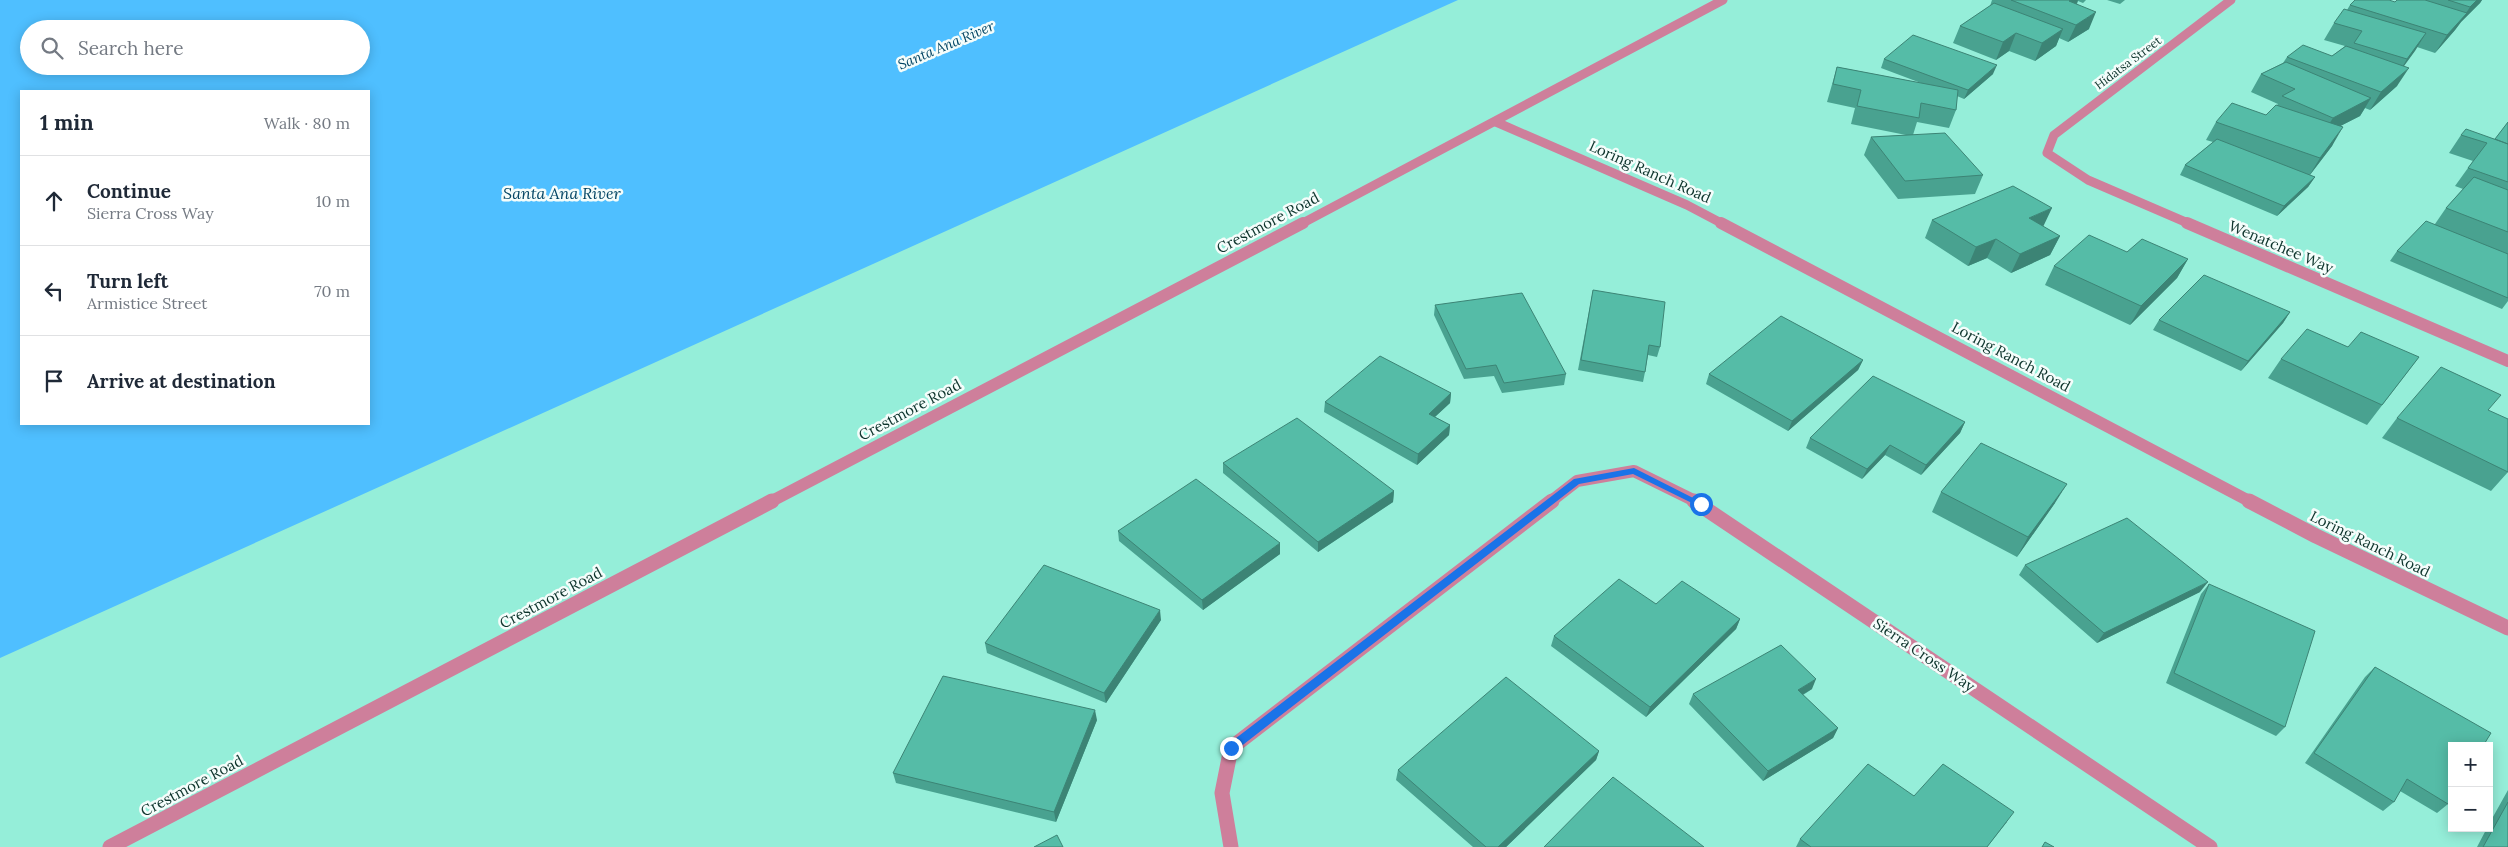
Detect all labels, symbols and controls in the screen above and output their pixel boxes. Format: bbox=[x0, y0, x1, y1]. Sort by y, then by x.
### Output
water label: Santa Ana River bbox=[895, 16, 998, 73]
search box bbox=[20, 20, 370, 75]
street label: Hidatsa Street bbox=[2091, 32, 2164, 93]
icon: search bbox=[38, 34, 66, 62]
text: Search here bbox=[78, 36, 184, 60]
text: 1 min bbox=[40, 109, 94, 136]
text: Walk · 80 m bbox=[264, 113, 350, 133]
street label: Loring Ranch Road bbox=[1586, 136, 1714, 207]
text: Continue bbox=[87, 179, 171, 203]
water label: Santa Ana River bbox=[503, 183, 622, 203]
icon: ahead bbox=[40, 187, 68, 215]
street label: Crestmore Road bbox=[1213, 188, 1322, 258]
text: 10 m bbox=[316, 191, 350, 211]
text: Sierra Cross Way bbox=[87, 203, 214, 223]
street label: Wenatchee Way bbox=[2226, 216, 2337, 277]
text: Turn left bbox=[87, 269, 168, 293]
icon: left bbox=[40, 277, 68, 305]
text: 70 m bbox=[314, 281, 350, 301]
text: Armistice Street bbox=[87, 293, 208, 313]
street label: Loring Ranch Road bbox=[1949, 317, 2074, 396]
icon: arrive bbox=[40, 367, 68, 395]
text: Arrive at destination bbox=[87, 369, 276, 393]
street label: Crestmore Road bbox=[855, 375, 964, 445]
route start bbox=[1690, 493, 1713, 516]
street label: Loring Ranch Road bbox=[2307, 506, 2433, 581]
street label: Crestmore Road bbox=[496, 563, 605, 633]
street label: Sierra Cross Way bbox=[1870, 614, 1979, 696]
route end bbox=[1220, 737, 1243, 760]
map controls bbox=[2448, 742, 2493, 832]
button: + bbox=[2448, 742, 2493, 787]
street label: Crestmore Road bbox=[137, 751, 246, 821]
button: − bbox=[2448, 787, 2493, 832]

